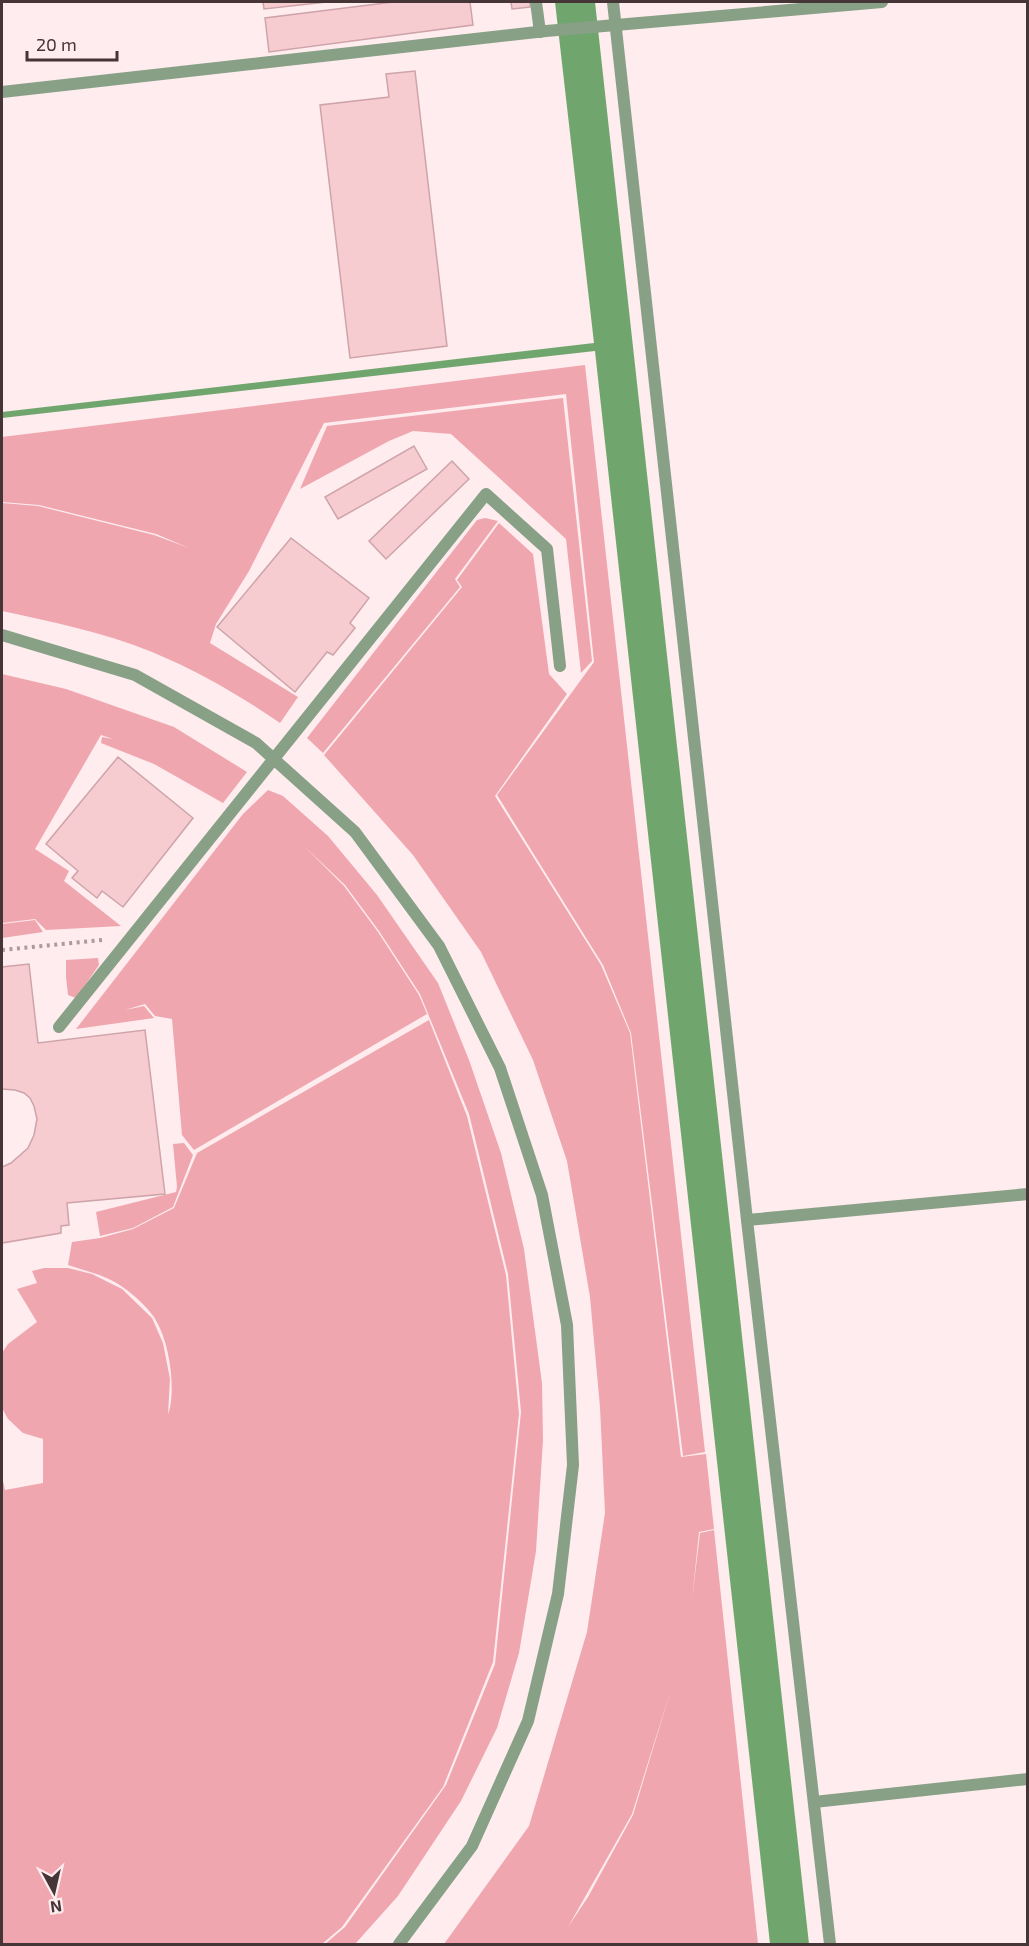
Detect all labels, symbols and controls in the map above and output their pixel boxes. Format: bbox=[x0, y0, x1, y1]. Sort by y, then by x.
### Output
scale bar bbox=[27, 24, 117, 62]
text: 20 m bbox=[36, 33, 77, 55]
north arrow bbox=[24, 1862, 84, 1922]
text: N bbox=[49, 1897, 63, 1918]

